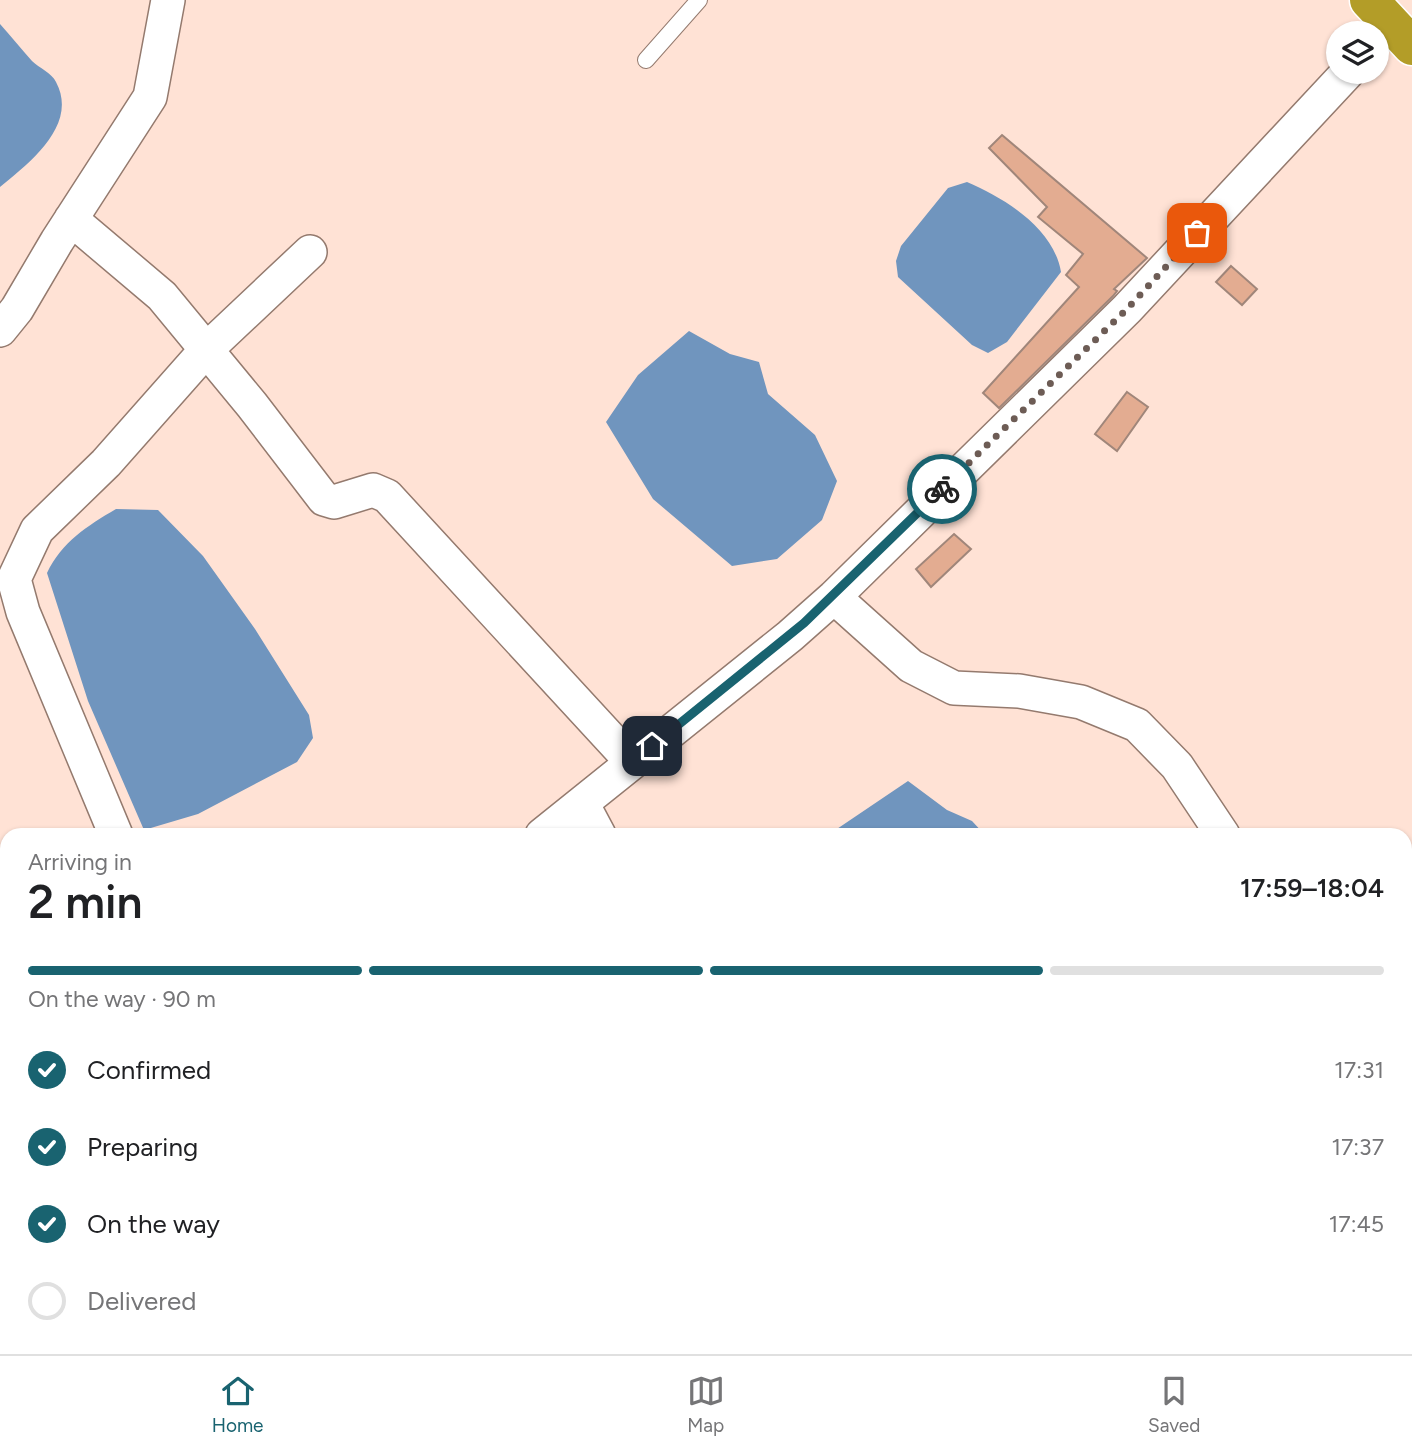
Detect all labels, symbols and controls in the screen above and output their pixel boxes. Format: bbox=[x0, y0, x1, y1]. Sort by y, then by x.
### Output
map controls bbox=[1326, 21, 1389, 84]
button: layers bbox=[1326, 21, 1389, 84]
pin bbox=[1167, 203, 1227, 263]
icon: bag bbox=[1178, 214, 1216, 252]
courier bbox=[907, 454, 977, 524]
icon: bike bbox=[923, 470, 961, 508]
pin bbox=[622, 716, 682, 776]
icon: home bbox=[633, 727, 671, 765]
text: Arriving in bbox=[28, 848, 132, 876]
text: 17:59–18:04 bbox=[1240, 872, 1384, 904]
text: 2 min bbox=[28, 874, 143, 930]
text: On the way · 90 m bbox=[28, 985, 216, 1013]
icon: check bbox=[28, 1051, 66, 1089]
text: Confirmed bbox=[87, 1054, 211, 1086]
text: 17:31 bbox=[1334, 1056, 1384, 1084]
icon: check bbox=[28, 1128, 66, 1166]
text: Preparing bbox=[87, 1131, 198, 1163]
text: 17:37 bbox=[1331, 1133, 1384, 1161]
icon: check bbox=[28, 1205, 66, 1243]
text: On the way bbox=[87, 1208, 220, 1240]
text: 17:45 bbox=[1329, 1210, 1384, 1238]
text: Delivered bbox=[87, 1285, 196, 1317]
tab: Home bbox=[212, 1372, 263, 1437]
tab: Map bbox=[687, 1372, 725, 1437]
tab: Saved bbox=[1148, 1372, 1200, 1437]

